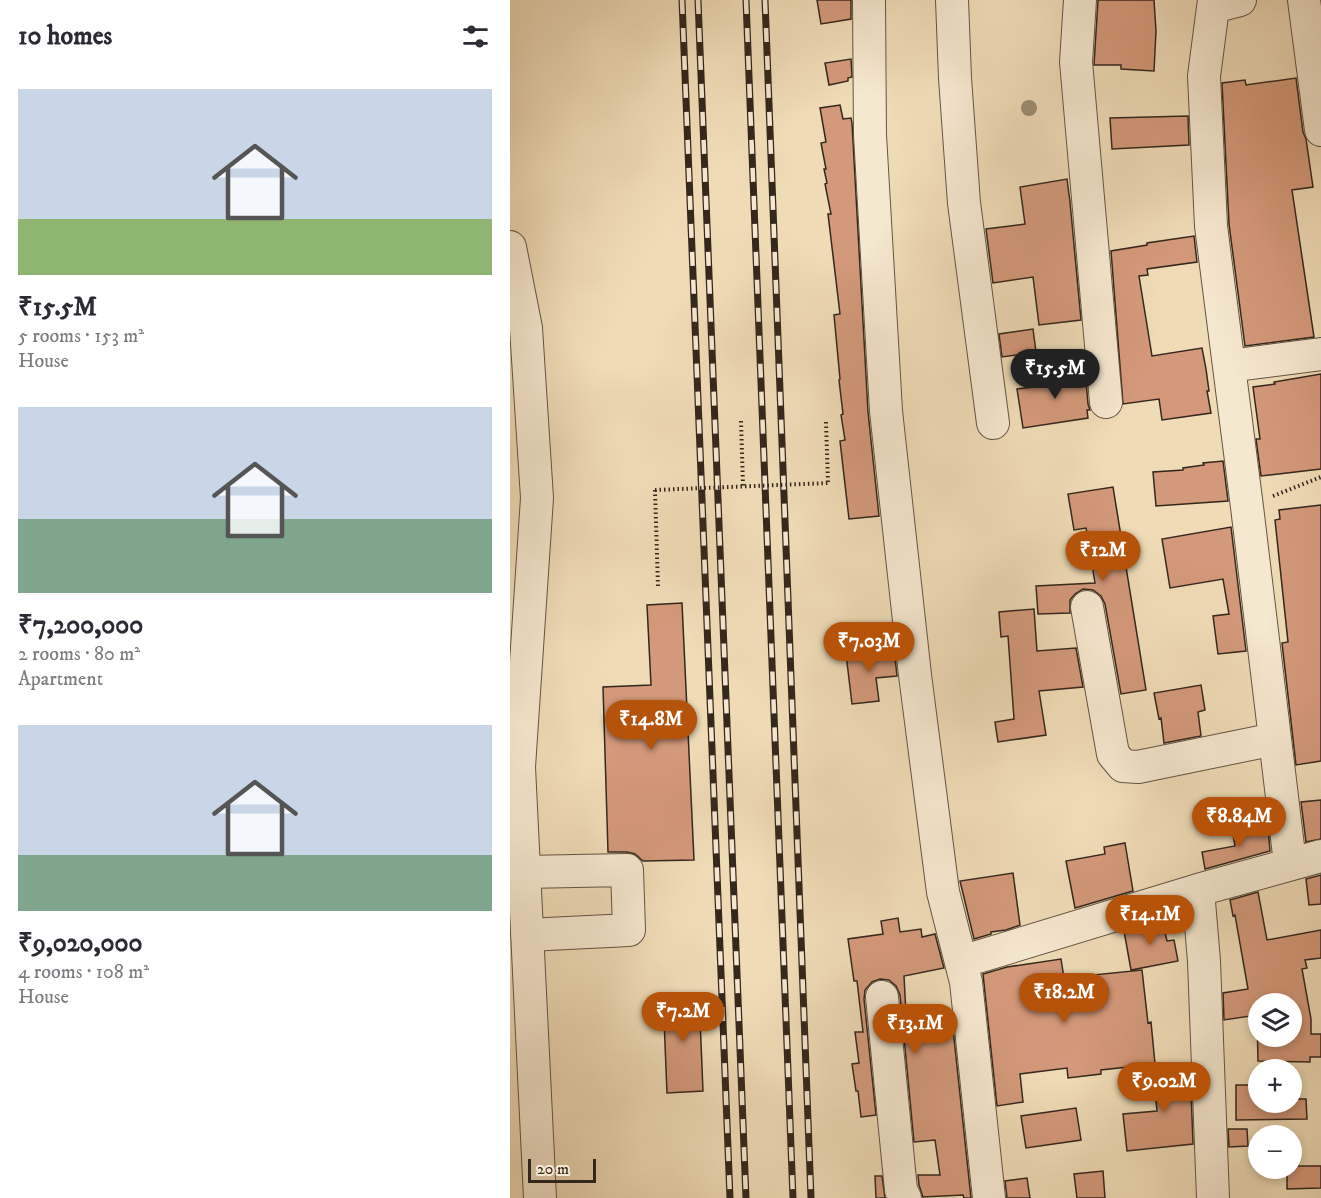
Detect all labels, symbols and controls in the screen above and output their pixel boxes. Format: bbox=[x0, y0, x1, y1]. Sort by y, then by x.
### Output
text: 10 homes bbox=[18, 20, 112, 53]
icon: filters bbox=[459, 20, 492, 53]
icon: home bbox=[201, 128, 309, 236]
text: ₹15.5M bbox=[18, 291, 97, 324]
text: 5 rooms · 153 m² bbox=[18, 324, 144, 349]
text: House bbox=[18, 349, 69, 374]
pin: ₹15.5M bbox=[1006, 349, 1104, 400]
text: ₹15.5M bbox=[1025, 356, 1085, 381]
icon: home bbox=[201, 446, 309, 554]
pin: ₹12M bbox=[1067, 531, 1139, 582]
text: ₹12M bbox=[1080, 538, 1126, 563]
text: ₹7,200,000 bbox=[18, 609, 143, 642]
pin: ₹7.03M bbox=[820, 622, 918, 673]
text: ₹7.03M bbox=[837, 629, 901, 654]
text: 2 rooms · 80 m² bbox=[18, 642, 140, 667]
text: Apartment bbox=[18, 667, 103, 692]
pin: ₹14.8M bbox=[602, 700, 700, 751]
text: ₹14.8M bbox=[619, 707, 683, 732]
icon: home bbox=[201, 764, 309, 872]
pin: ₹8.84M bbox=[1190, 797, 1288, 848]
text: ₹8.84M bbox=[1206, 804, 1272, 829]
pin: ₹14.1M bbox=[1101, 895, 1199, 946]
text: ₹14.1M bbox=[1119, 902, 1181, 927]
text: ₹9,020,000 bbox=[18, 927, 143, 960]
text: 4 rooms · 108 m² bbox=[18, 960, 149, 985]
pin: ₹18.2M bbox=[1015, 973, 1113, 1024]
text: ₹18.2M bbox=[1033, 980, 1095, 1005]
text: House bbox=[18, 985, 69, 1010]
pin: ₹7.2M bbox=[641, 992, 725, 1043]
map controls bbox=[1248, 993, 1302, 1179]
button: layers bbox=[1248, 993, 1302, 1047]
text: ₹7.2M bbox=[656, 999, 710, 1024]
pin: ₹13.1M bbox=[866, 1004, 964, 1055]
text: ₹13.1M bbox=[887, 1011, 943, 1036]
button: + bbox=[1248, 1059, 1302, 1113]
pin: ₹9.02M bbox=[1115, 1062, 1213, 1113]
text: ₹9.02M bbox=[1131, 1069, 1197, 1094]
button: − bbox=[1248, 1125, 1302, 1179]
scale bar bbox=[528, 1156, 596, 1184]
text: 20 m bbox=[537, 1159, 569, 1179]

